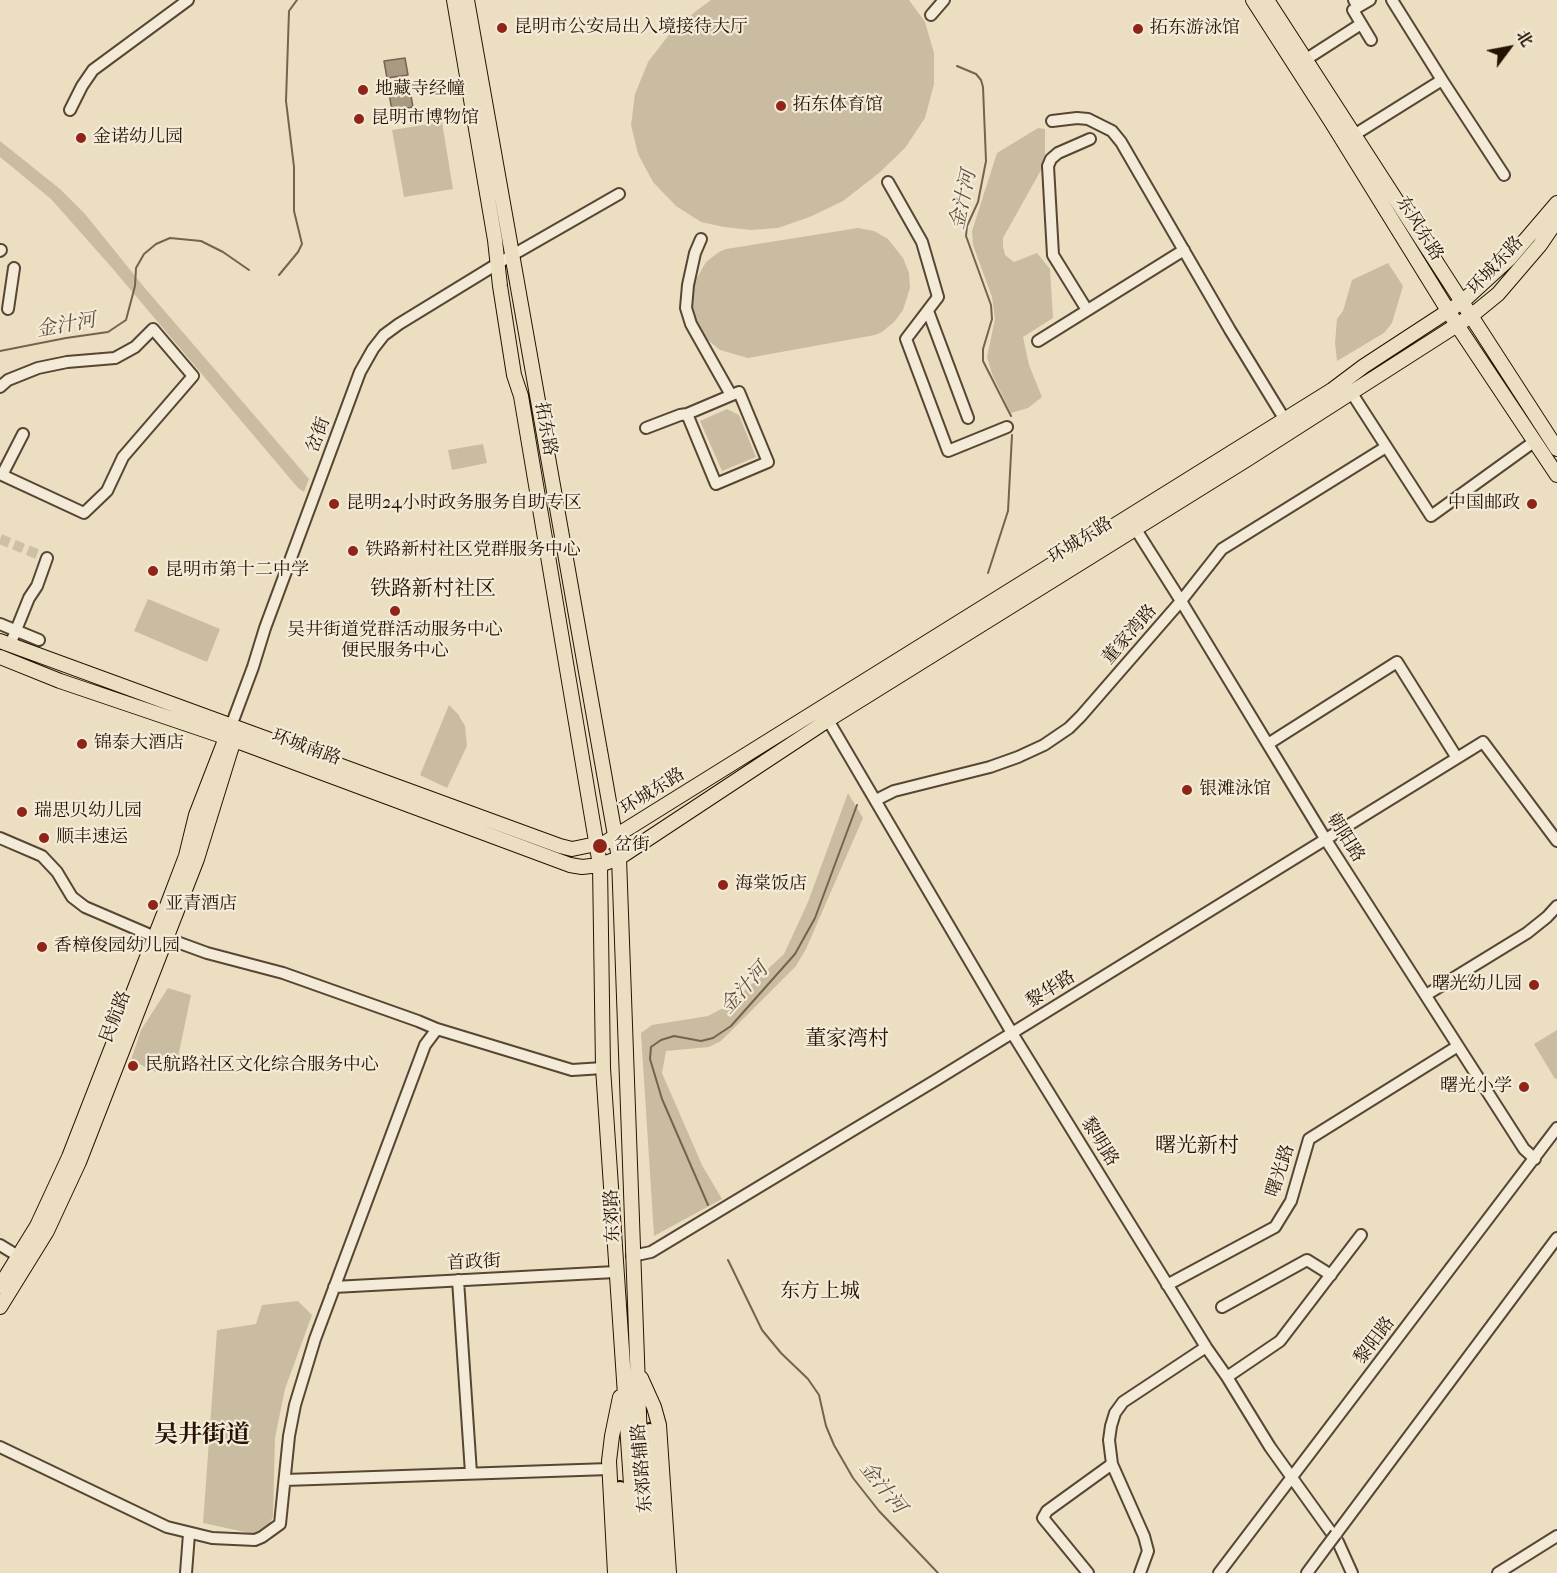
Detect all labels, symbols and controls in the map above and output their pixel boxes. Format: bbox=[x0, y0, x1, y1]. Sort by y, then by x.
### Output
place label: 昆明市公安局出入境接待大厅 bbox=[514, 17, 748, 39]
place label: 拓东游泳馆 bbox=[1150, 18, 1240, 40]
north arrow bbox=[1479, 18, 1539, 78]
marker: 昆明市公安局出入境接待大厅 bbox=[495, 21, 509, 35]
marker: 拓东游泳馆 bbox=[1131, 22, 1145, 36]
text: 北 bbox=[1512, 26, 1537, 50]
place label: 地藏寺经幢 bbox=[375, 79, 465, 101]
marker: 地藏寺经幢 bbox=[356, 83, 370, 97]
place label: 拓东体育馆 bbox=[793, 95, 883, 117]
marker: 拓东体育馆 bbox=[774, 99, 788, 113]
place label: 昆明市博物馆 bbox=[371, 108, 479, 130]
marker: 昆明市博物馆 bbox=[352, 112, 366, 126]
place label: 金诺幼儿园 bbox=[93, 127, 183, 149]
marker: 金诺幼儿园 bbox=[74, 131, 88, 145]
water label: 金汁河 bbox=[946, 168, 982, 232]
street label: 东风东路 bbox=[1391, 193, 1447, 265]
street label: 环城东路 bbox=[1464, 232, 1528, 300]
water label: 金汁河 bbox=[34, 309, 98, 343]
street label: 拓东路 bbox=[530, 401, 560, 457]
street label: 岔街 bbox=[303, 414, 335, 456]
place label: 昆明24小时政务服务自助专区 bbox=[346, 493, 582, 515]
place label: 中国邮政 bbox=[1448, 493, 1520, 515]
marker: 昆明24小时政务服务自助专区 bbox=[327, 497, 341, 511]
marker: 中国邮政 bbox=[1525, 497, 1539, 511]
street label: 环城东路 bbox=[1045, 513, 1117, 569]
place label: 铁路新村社区党群服务中心 bbox=[365, 540, 581, 562]
marker: 铁路新村社区党群服务中心 bbox=[346, 544, 360, 558]
place label: 昆明市第十二中学 bbox=[165, 560, 309, 582]
marker: 昆明市第十二中学 bbox=[146, 564, 160, 578]
district label: 铁路新村社区 bbox=[370, 577, 496, 603]
street label: 董家湾路 bbox=[1098, 601, 1162, 669]
marker: 吴井街道党群活动服务中心 便民服务中心 bbox=[388, 604, 402, 618]
place label: 吴井街道党群活动服务中心 便民服务中心 bbox=[287, 620, 503, 662]
street label: 环城南路 bbox=[268, 726, 344, 770]
place label: 锦泰大酒店 bbox=[94, 733, 184, 755]
marker: 锦泰大酒店 bbox=[75, 737, 89, 751]
street label: 环城东路 bbox=[617, 764, 689, 820]
place label: 银滩泳馆 bbox=[1199, 779, 1271, 801]
marker: 银滩泳馆 bbox=[1180, 783, 1194, 797]
place label: 瑞思贝幼儿园 bbox=[34, 801, 142, 823]
marker: 瑞思贝幼儿园 bbox=[15, 805, 29, 819]
street label: 朝阳路 bbox=[1322, 809, 1368, 867]
place label: 顺丰速运 bbox=[56, 827, 128, 849]
marker: 顺丰速运 bbox=[37, 831, 51, 845]
place label: 岔街 bbox=[614, 835, 650, 857]
marker: 岔街 bbox=[591, 837, 609, 855]
place label: 海棠饭店 bbox=[735, 874, 807, 896]
marker: 海棠饭店 bbox=[716, 878, 730, 892]
place label: 亚青酒店 bbox=[165, 894, 237, 916]
marker: 亚青酒店 bbox=[146, 898, 160, 912]
place label: 香樟俊园幼儿园 bbox=[54, 936, 180, 958]
marker: 香樟俊园幼儿园 bbox=[35, 940, 49, 954]
water label: 金汁河 bbox=[716, 959, 774, 1019]
street label: 黎华路 bbox=[1022, 967, 1080, 1013]
place label: 曙光幼儿园 bbox=[1432, 974, 1522, 996]
marker: 曙光幼儿园 bbox=[1527, 978, 1541, 992]
street label: 民航路 bbox=[96, 988, 136, 1046]
district label: 董家湾村 bbox=[805, 1027, 889, 1053]
place label: 民航路社区文化综合服务中心 bbox=[145, 1055, 379, 1077]
marker: 民航路社区文化综合服务中心 bbox=[126, 1059, 140, 1073]
place label: 曙光小学 bbox=[1440, 1076, 1512, 1098]
marker: 曙光小学 bbox=[1517, 1080, 1531, 1094]
street label: 黎明路 bbox=[1076, 1113, 1122, 1171]
district label: 曙光新村 bbox=[1155, 1134, 1239, 1160]
street label: 曙光路 bbox=[1262, 1142, 1300, 1200]
street label: 东郊路 bbox=[601, 1189, 625, 1243]
street label: 首政街 bbox=[446, 1251, 502, 1275]
district label: 东方上城 bbox=[780, 1280, 860, 1304]
street label: 黎阳路 bbox=[1350, 1313, 1400, 1369]
district label: 吴井街道 bbox=[154, 1422, 250, 1450]
street label: 东郊路辅路 bbox=[628, 1422, 658, 1514]
water label: 金汁河 bbox=[854, 1457, 910, 1519]

